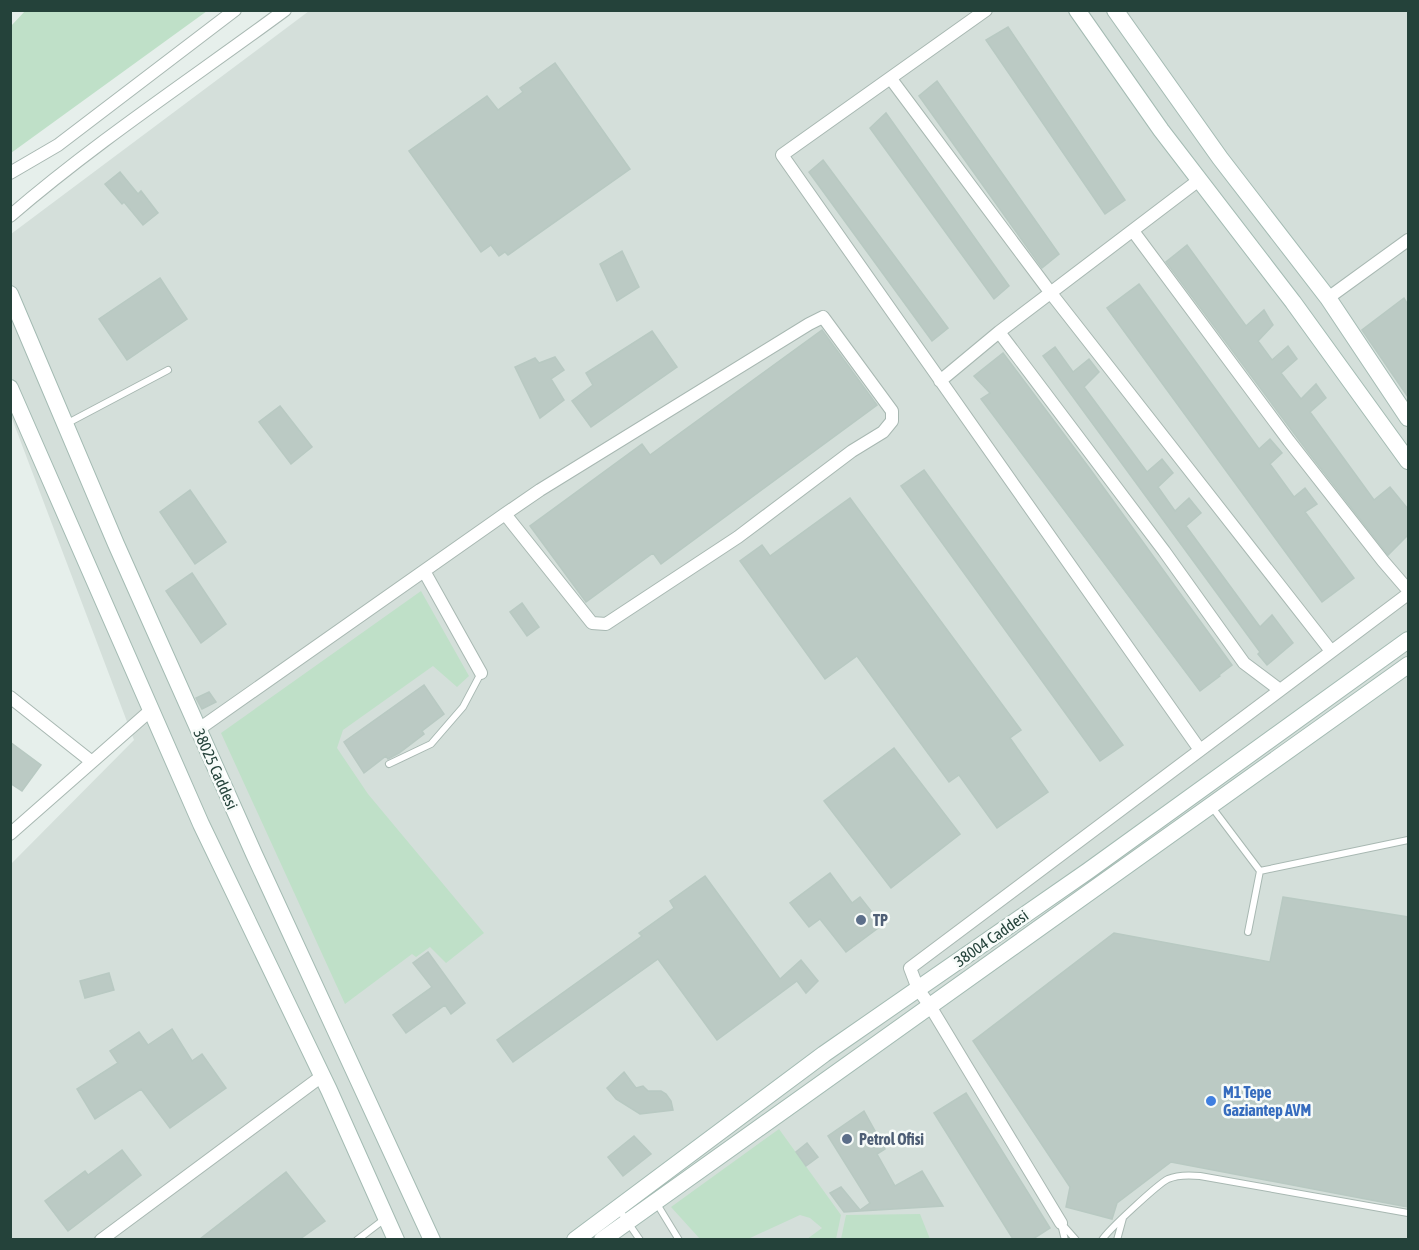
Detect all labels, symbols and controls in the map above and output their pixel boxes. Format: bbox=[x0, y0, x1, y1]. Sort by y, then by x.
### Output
street label: 38025 Caddesi bbox=[190, 726, 242, 812]
street label: 38004 Caddesi bbox=[951, 906, 1031, 970]
place label: TP bbox=[873, 911, 888, 929]
marker: TP bbox=[854, 913, 868, 927]
place label: M1 Tepe Gaziantep AVM bbox=[1223, 1083, 1311, 1119]
marker: M1 Tepe Gaziantep AVM bbox=[1204, 1094, 1218, 1108]
place label: Petrol Ofisi bbox=[859, 1130, 924, 1148]
marker: Petrol Ofisi bbox=[840, 1132, 854, 1146]

